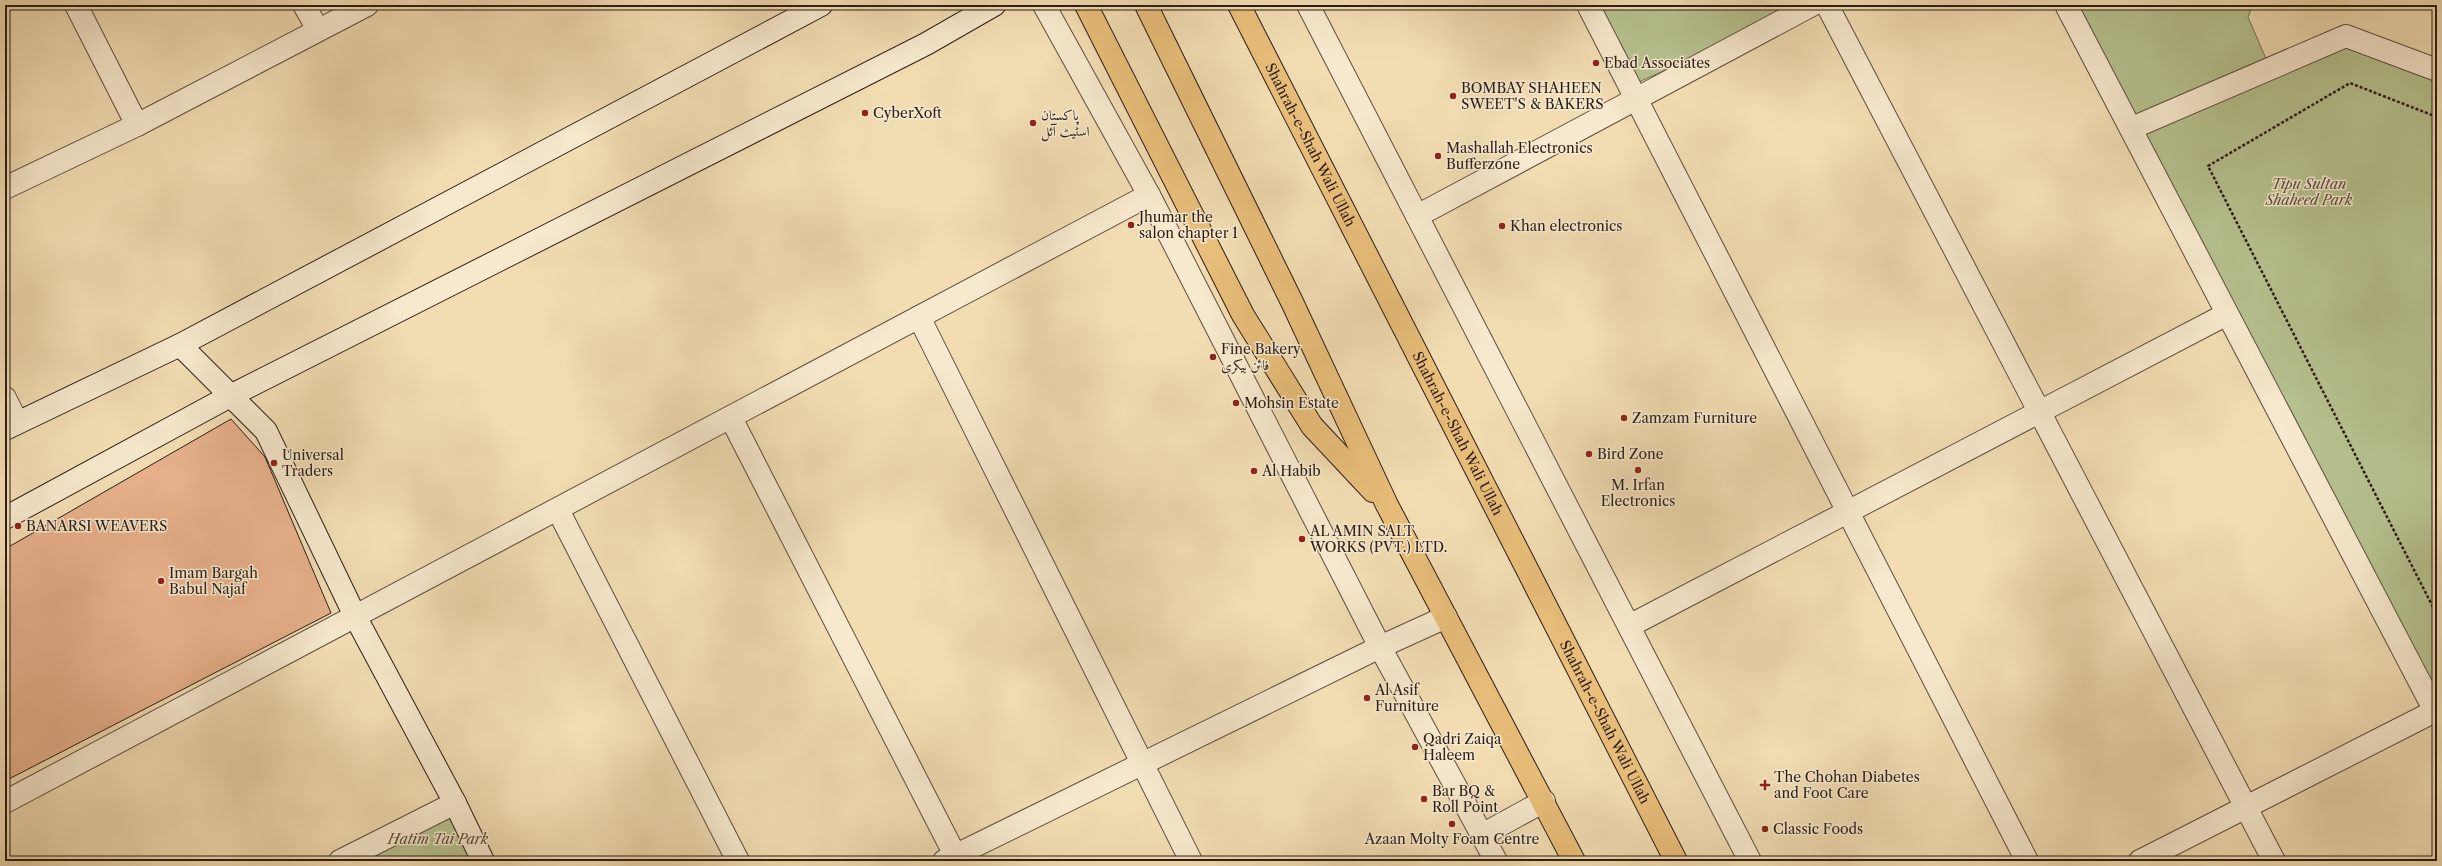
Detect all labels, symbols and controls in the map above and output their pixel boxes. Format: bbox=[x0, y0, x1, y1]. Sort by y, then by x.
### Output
place label: Ebad Associates bbox=[1604, 54, 1710, 72]
marker: Ebad Associates bbox=[1591, 58, 1601, 68]
street label: Shahrah-e-Shah Wali Ullah bbox=[1261, 60, 1360, 230]
place label: BOMBAY SHAHEEN SWEET'S & BAKERS bbox=[1461, 79, 1604, 113]
marker: BOMBAY SHAHEEN SWEET'S & BAKERS bbox=[1448, 91, 1458, 101]
place label: CyberXoft bbox=[873, 104, 942, 122]
place label: پاکستان اسٹیٹ آئل bbox=[1041, 106, 1090, 142]
marker: CyberXoft bbox=[860, 108, 870, 118]
marker: پاکستان اسٹیٹ آئل bbox=[1028, 118, 1038, 128]
place label: Mashallah Electronics Bufferzone bbox=[1446, 139, 1593, 173]
marker: Mashallah Electronics Bufferzone bbox=[1433, 151, 1443, 161]
park label: Tipu Sultan Shaheed Park bbox=[2265, 175, 2353, 209]
place label: Jhumar the salon chapter 1 bbox=[1137, 208, 1238, 242]
place label: Khan electronics bbox=[1510, 217, 1622, 235]
marker: Jhumar the salon chapter 1 bbox=[1126, 220, 1136, 230]
marker: Khan electronics bbox=[1497, 221, 1507, 231]
place label: Fine Bakery فائن بیکری bbox=[1221, 340, 1301, 375]
street label: Shahrah-e-Shah Wali Ullah bbox=[1408, 349, 1507, 519]
marker: Fine Bakery فائن بیکری bbox=[1208, 352, 1218, 362]
place label: Mohsin Estate bbox=[1244, 394, 1339, 412]
marker: Mohsin Estate bbox=[1231, 398, 1241, 408]
place label: Zamzam Furniture bbox=[1632, 409, 1757, 427]
marker: Zamzam Furniture bbox=[1619, 413, 1629, 423]
place label: Bird Zone bbox=[1597, 445, 1664, 463]
place label: Universal Traders bbox=[282, 446, 344, 480]
marker: Bird Zone bbox=[1584, 449, 1594, 459]
marker: Universal Traders bbox=[269, 458, 279, 468]
place label: Al Habib bbox=[1261, 462, 1321, 480]
marker: M. Irfan Electronics bbox=[1633, 465, 1643, 475]
marker: Al Habib bbox=[1249, 466, 1259, 476]
place label: M. Irfan Electronics bbox=[1601, 476, 1675, 510]
place label: BANARSI WEAVERS bbox=[26, 517, 167, 535]
marker: BANARSI WEAVERS bbox=[13, 521, 23, 531]
place label: AL AMIN SALT WORKS (PVT.) LTD. bbox=[1309, 522, 1447, 556]
marker: AL AMIN SALT WORKS (PVT.) LTD. bbox=[1297, 534, 1307, 544]
place label: Imam Bargah Babul Najaf bbox=[169, 564, 258, 598]
marker: Imam Bargah Babul Najaf bbox=[156, 576, 166, 586]
street label: Shahrah-e-Shah Wali Ullah bbox=[1556, 637, 1654, 807]
place label: Al Asif Furniture bbox=[1374, 681, 1439, 715]
marker: Al Asif Furniture bbox=[1362, 693, 1372, 703]
place label: Qadri Zaiqa Haleem bbox=[1423, 730, 1502, 764]
marker: Qadri Zaiqa Haleem bbox=[1410, 742, 1420, 752]
place label: The Chohan Diabetes and Foot Care bbox=[1774, 768, 1920, 802]
marker: The Chohan Diabetes and Foot Care bbox=[1759, 779, 1771, 791]
place label: Bar BQ & Roll Point bbox=[1432, 782, 1498, 816]
marker: Bar BQ & Roll Point bbox=[1419, 794, 1429, 804]
marker: Azaan Molty Foam Centre bbox=[1447, 819, 1457, 829]
place label: Classic Foods bbox=[1773, 820, 1863, 838]
marker: Classic Foods bbox=[1760, 824, 1770, 834]
park label: Hatim Tai Park bbox=[387, 830, 489, 848]
place label: Azaan Molty Foam Centre bbox=[1364, 830, 1539, 848]

